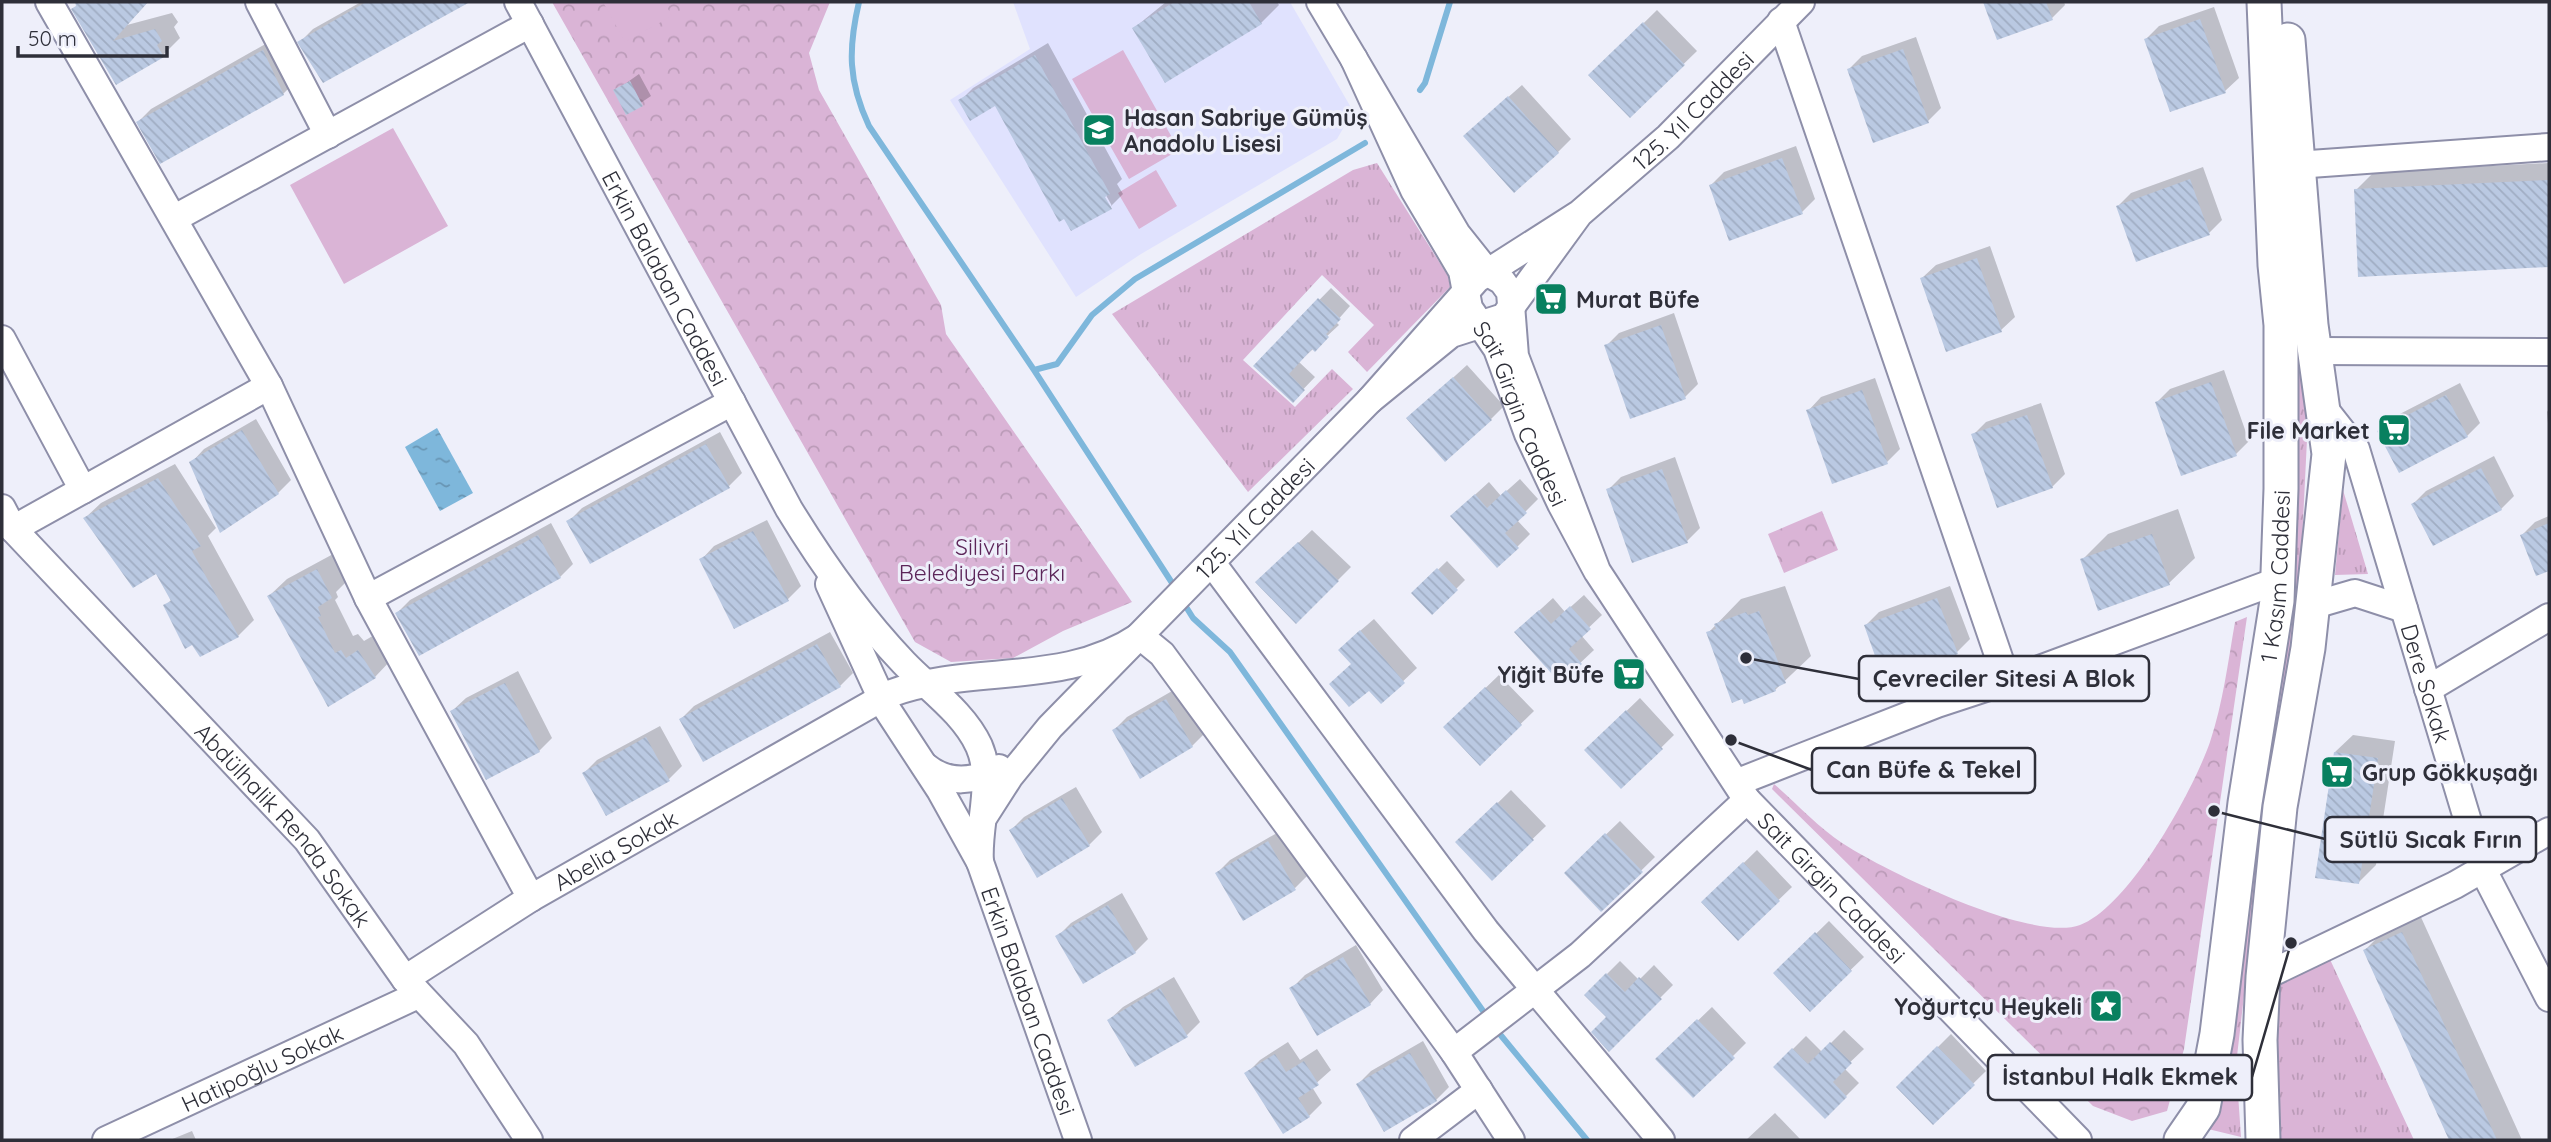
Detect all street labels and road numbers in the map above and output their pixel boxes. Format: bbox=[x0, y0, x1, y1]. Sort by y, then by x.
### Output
street label: 125. Yıl Caddesi bbox=[1626, 44, 1759, 176]
street label: Erkin Balaban Caddesi bbox=[596, 165, 735, 391]
street label: Sait Girgin Caddesi bbox=[1467, 315, 1574, 511]
street label: 125. Yıl Caddesi bbox=[1189, 451, 1320, 585]
street label: 1 Kasım Caddesi bbox=[2253, 489, 2295, 664]
street label: Dere Sokak bbox=[2395, 620, 2458, 746]
street label: Abdülhalik Renda Sokak bbox=[189, 717, 378, 932]
street label: Abelia Sokak bbox=[548, 803, 682, 897]
street label: Sait Girgin Caddesi bbox=[1752, 806, 1912, 969]
street label: Erkin Balaban Caddesi bbox=[975, 883, 1082, 1119]
street label: Hatipoğlu Sokak bbox=[176, 1017, 348, 1118]

